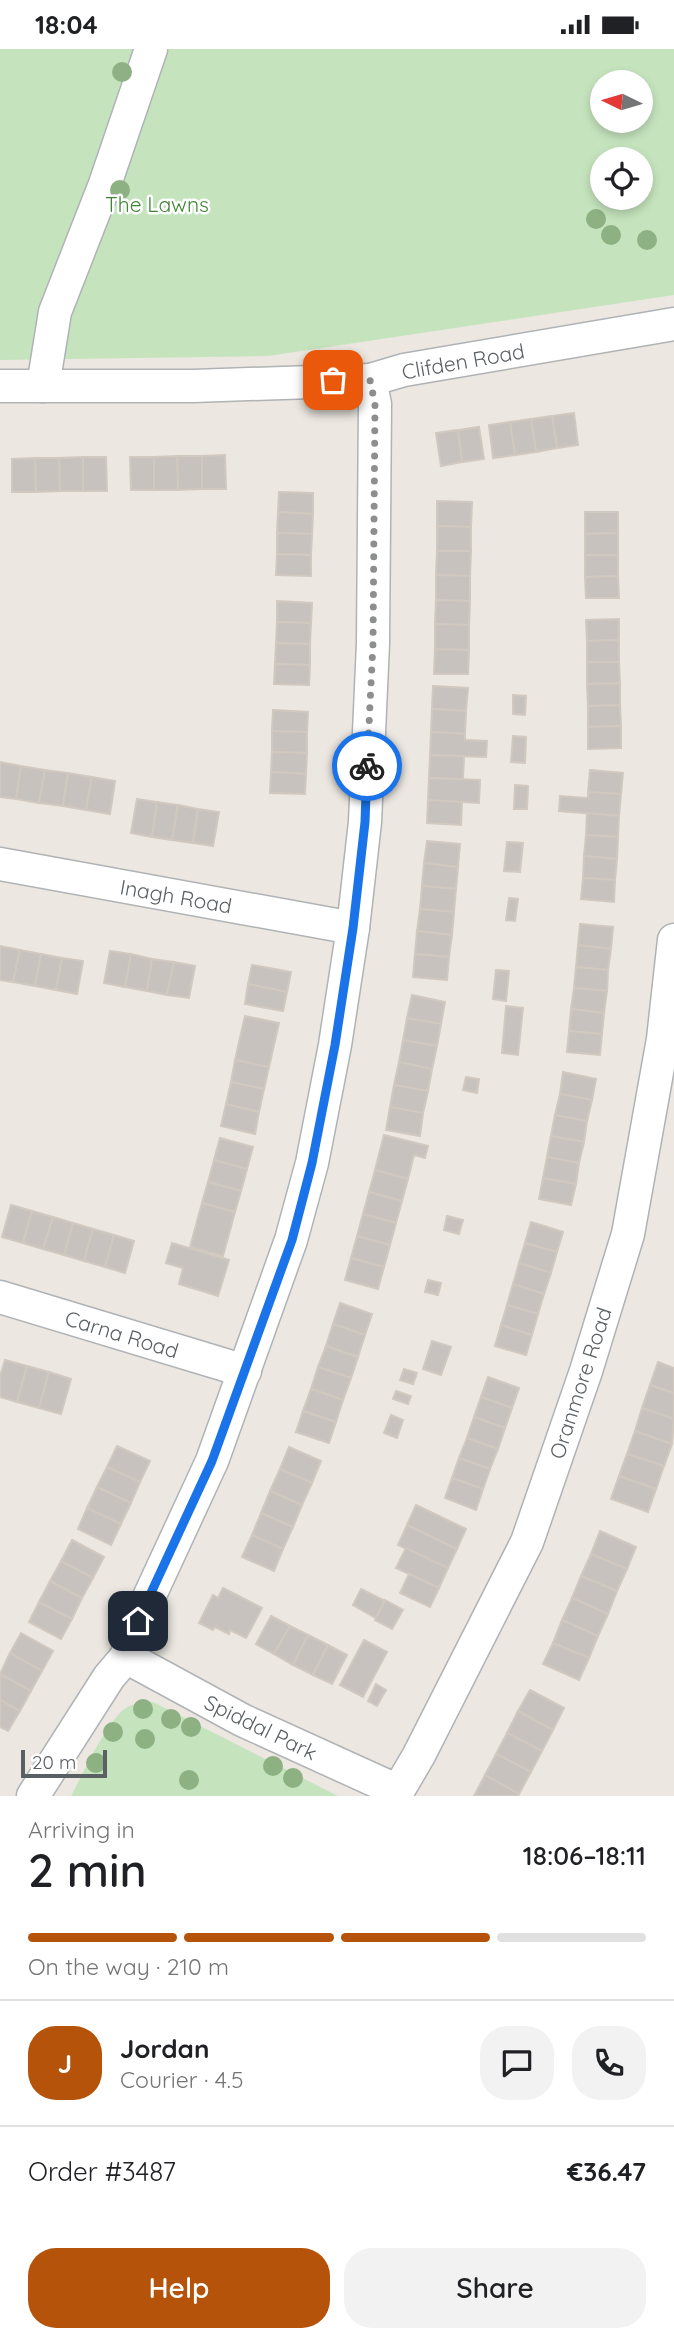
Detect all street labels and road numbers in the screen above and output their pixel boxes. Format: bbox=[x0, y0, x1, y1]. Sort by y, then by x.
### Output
street label: Clifden Road bbox=[399, 337, 527, 385]
street label: Inagh Road bbox=[118, 873, 234, 919]
street label: Carna Road bbox=[62, 1304, 182, 1364]
street label: Oranmore Road bbox=[543, 1304, 617, 1462]
street label: Spiddal Park bbox=[200, 1689, 322, 1765]

